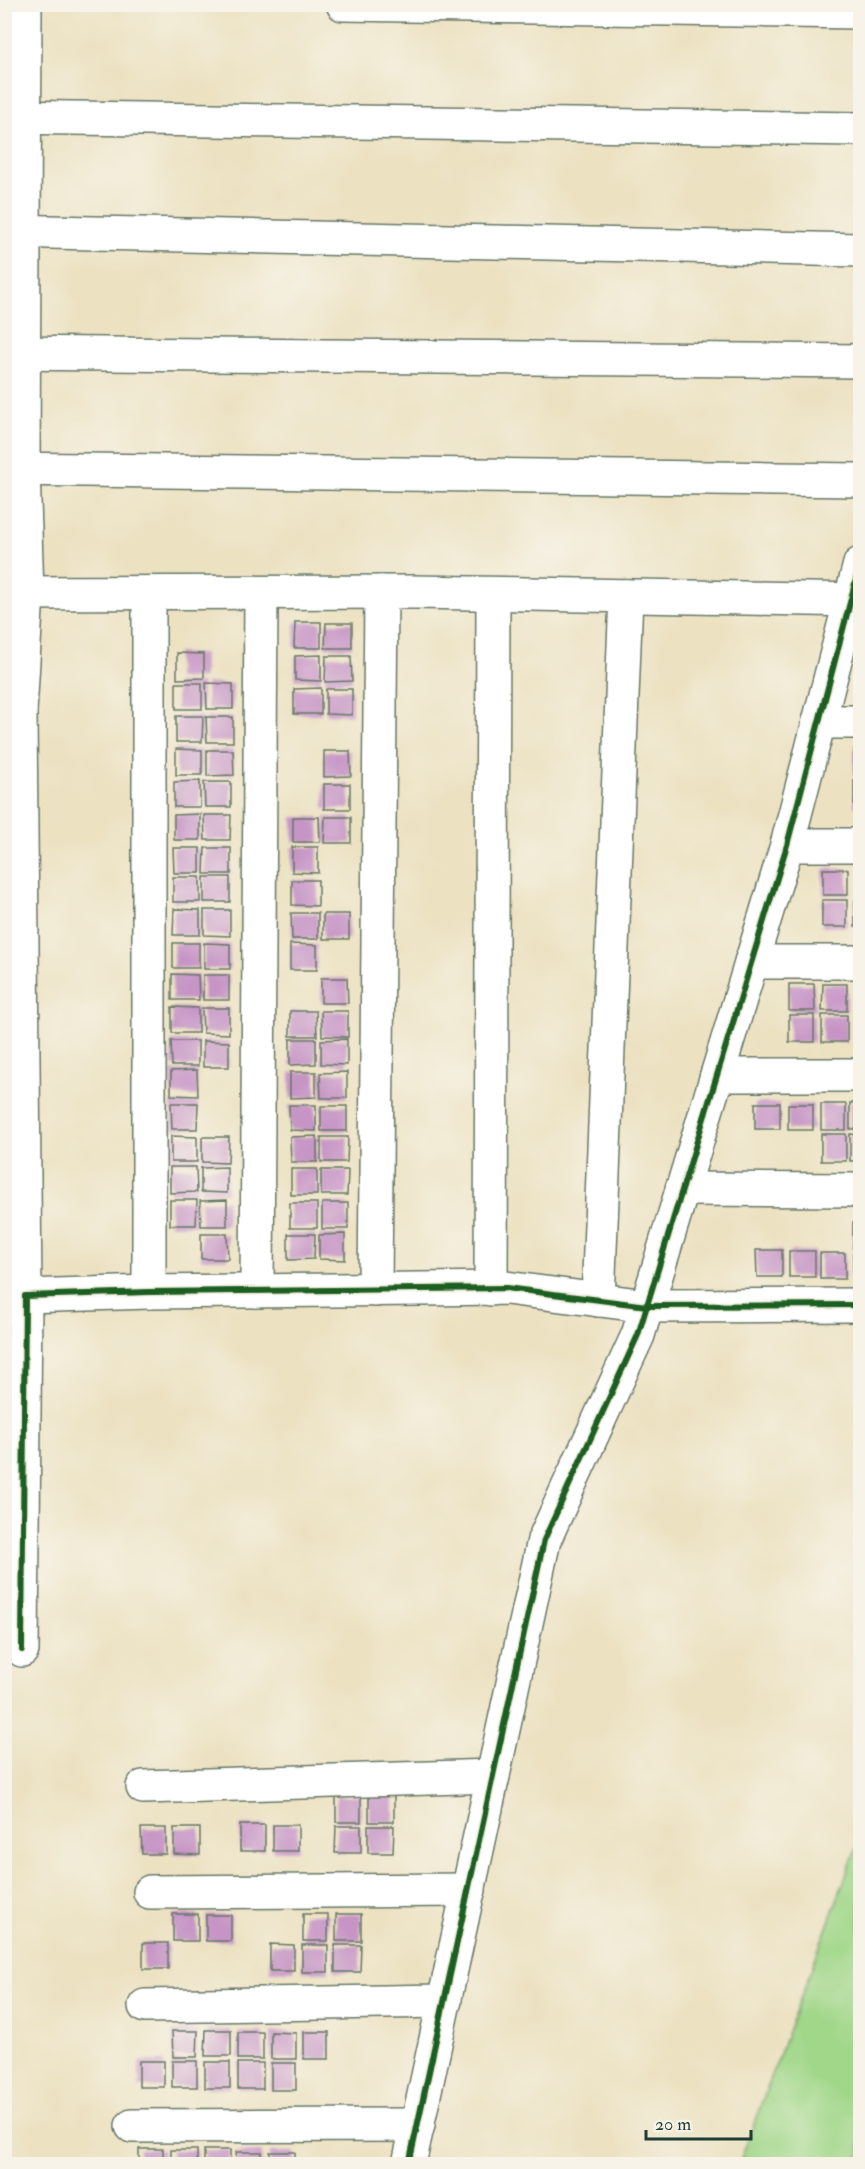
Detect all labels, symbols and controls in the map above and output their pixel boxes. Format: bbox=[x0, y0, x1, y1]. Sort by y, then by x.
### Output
scale bar bbox=[646, 2103, 751, 2141]
text: 20 m bbox=[655, 2113, 691, 2136]

